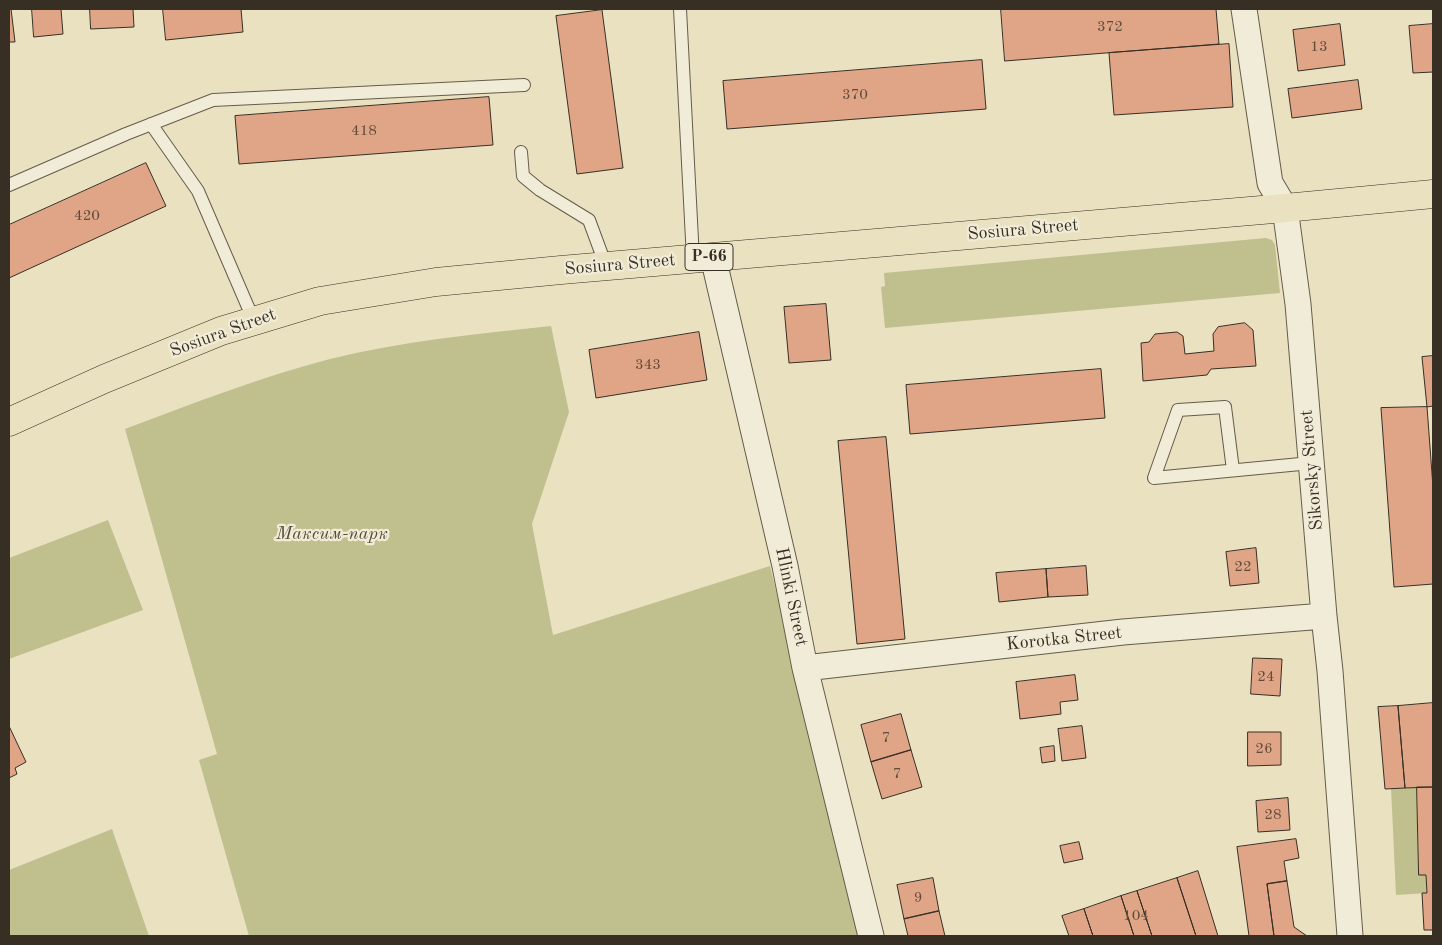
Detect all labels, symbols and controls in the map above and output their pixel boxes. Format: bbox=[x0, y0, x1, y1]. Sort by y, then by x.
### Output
house number: 372 bbox=[1097, 18, 1123, 36]
house number: 13 bbox=[1310, 38, 1328, 56]
house number: 370 bbox=[842, 86, 868, 104]
house number: 418 bbox=[351, 122, 377, 140]
house number: 420 bbox=[74, 207, 100, 225]
street label: Sosiura Street bbox=[967, 214, 1079, 246]
road number: Р-66 bbox=[685, 243, 733, 270]
street label: Sosiura Street bbox=[564, 249, 676, 281]
street label: Sosiura Street bbox=[167, 304, 279, 362]
house number: 343 bbox=[635, 356, 661, 374]
street label: Sikorsky Street bbox=[1296, 409, 1328, 531]
park label: Максим-парк bbox=[276, 523, 388, 545]
street label: Hlinki Street bbox=[770, 546, 812, 648]
house number: 22 bbox=[1234, 558, 1252, 576]
street label: Korotka Street bbox=[1005, 622, 1123, 656]
house number: 24 bbox=[1257, 668, 1275, 686]
house number: 7 bbox=[882, 729, 890, 747]
house number: 26 bbox=[1255, 740, 1273, 758]
house number: 7 bbox=[893, 765, 901, 783]
house number: 28 bbox=[1264, 806, 1282, 824]
house number: 9 bbox=[914, 889, 922, 907]
house number: 104 bbox=[1123, 907, 1149, 925]

